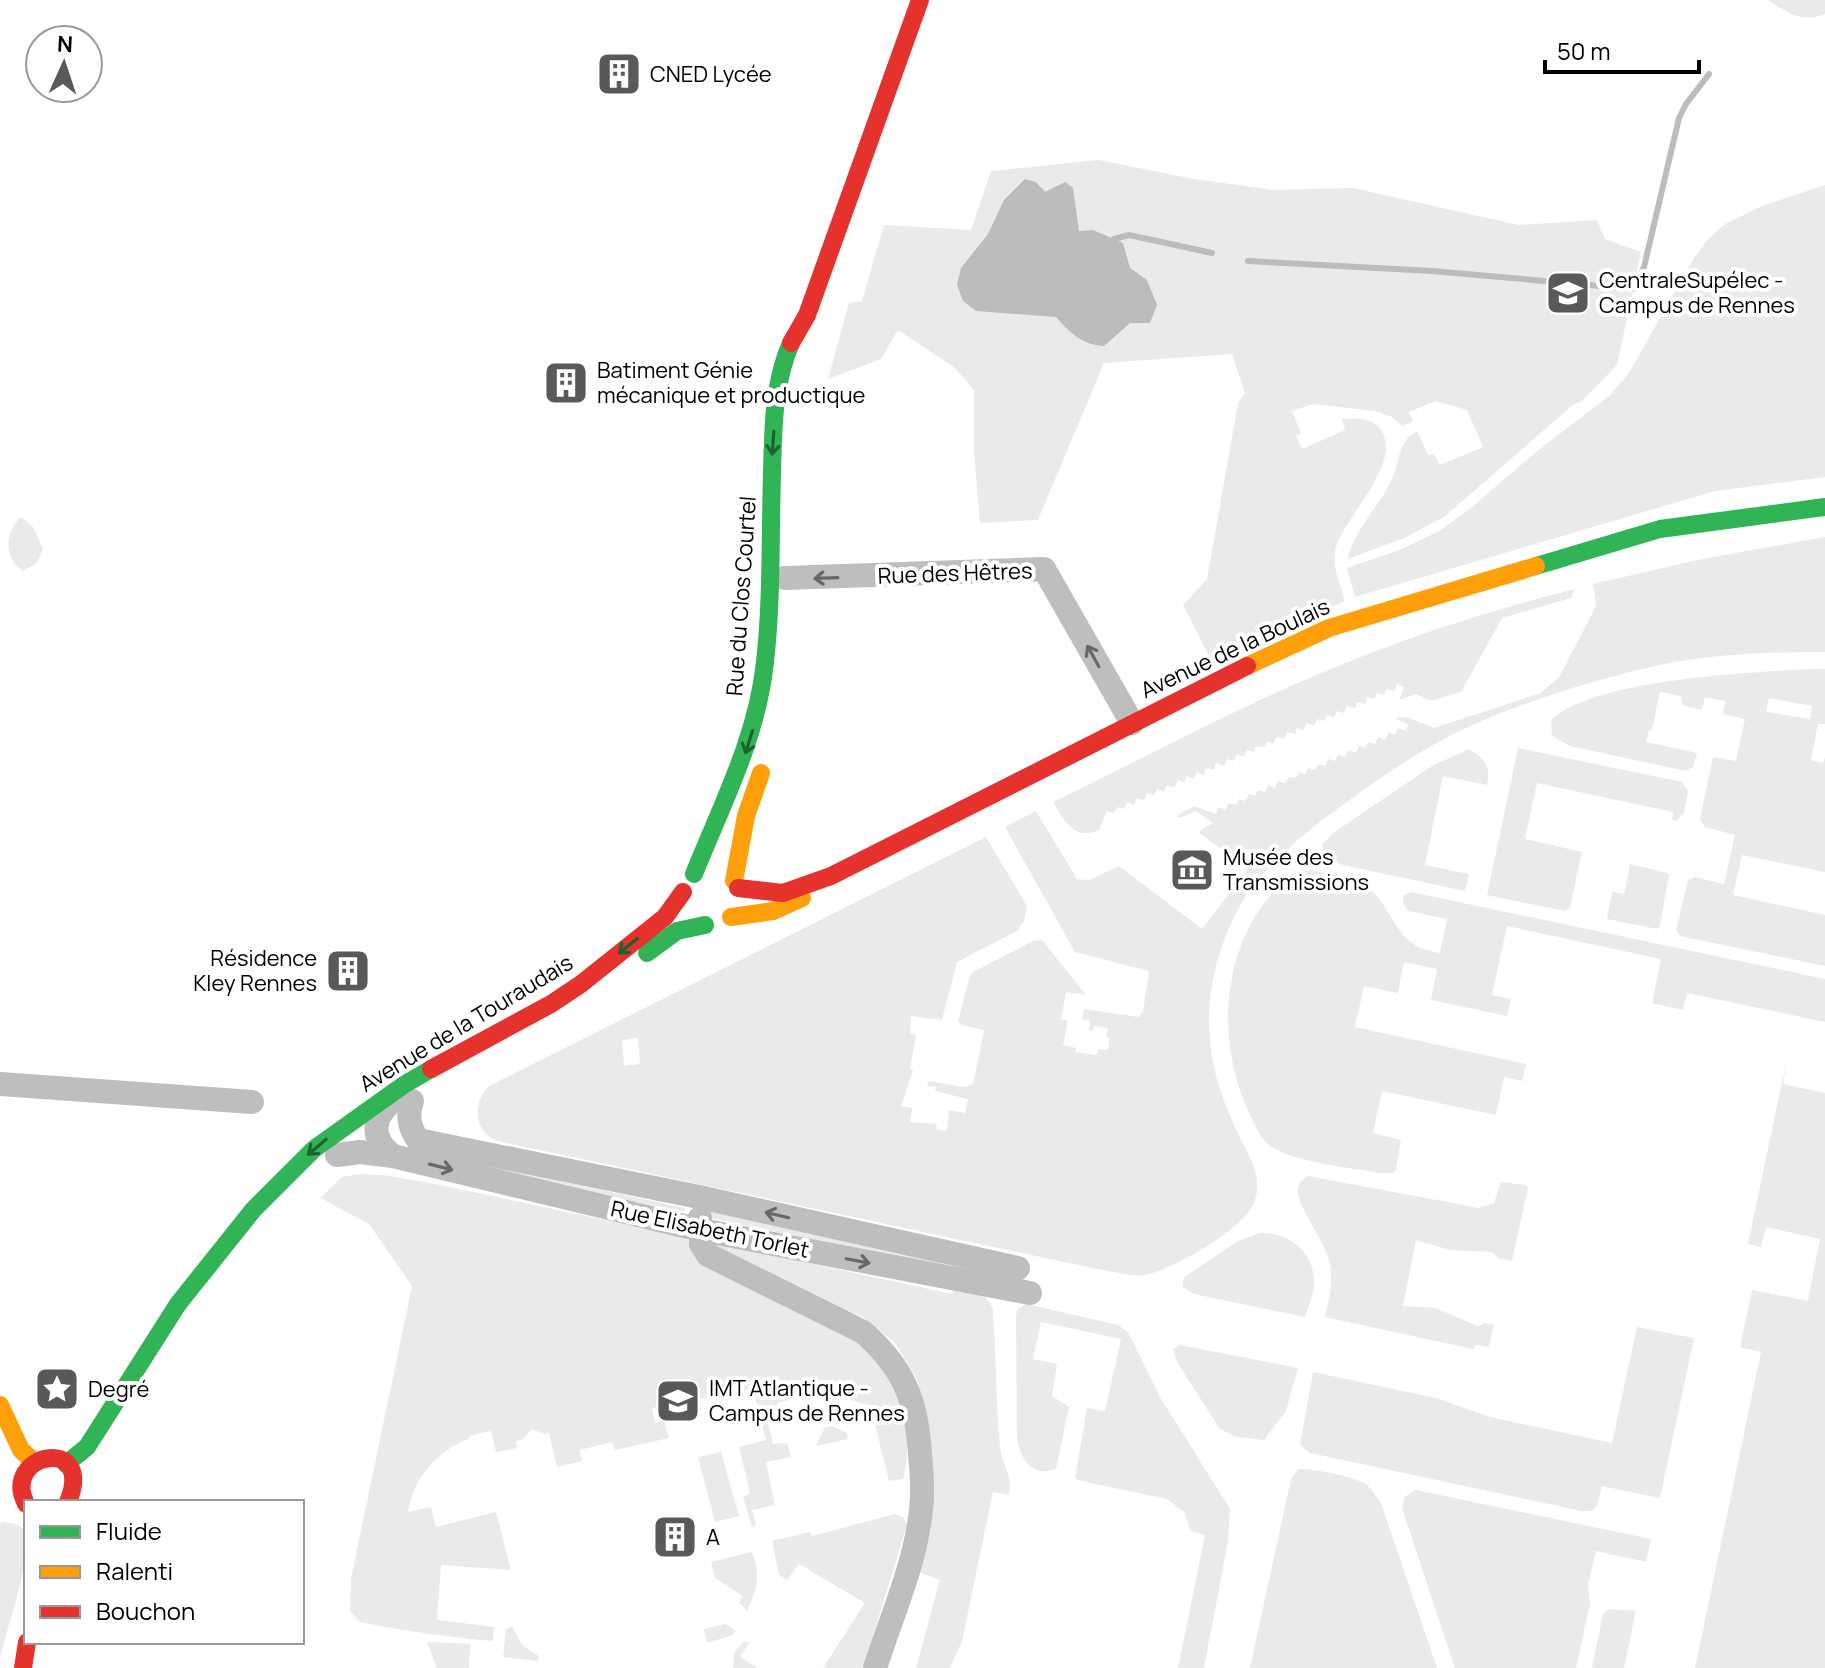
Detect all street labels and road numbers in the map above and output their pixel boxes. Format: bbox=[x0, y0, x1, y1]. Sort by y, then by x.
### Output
street label: Rue du Clos Courtel bbox=[719, 495, 763, 697]
street label: Rue des Hêtres bbox=[877, 555, 1033, 591]
street label: Avenue de la Boulais bbox=[1136, 591, 1334, 705]
street label: Avenue de la Touraudais bbox=[354, 947, 578, 1099]
street label: Rue Elisabeth Torlet bbox=[608, 1193, 812, 1265]

